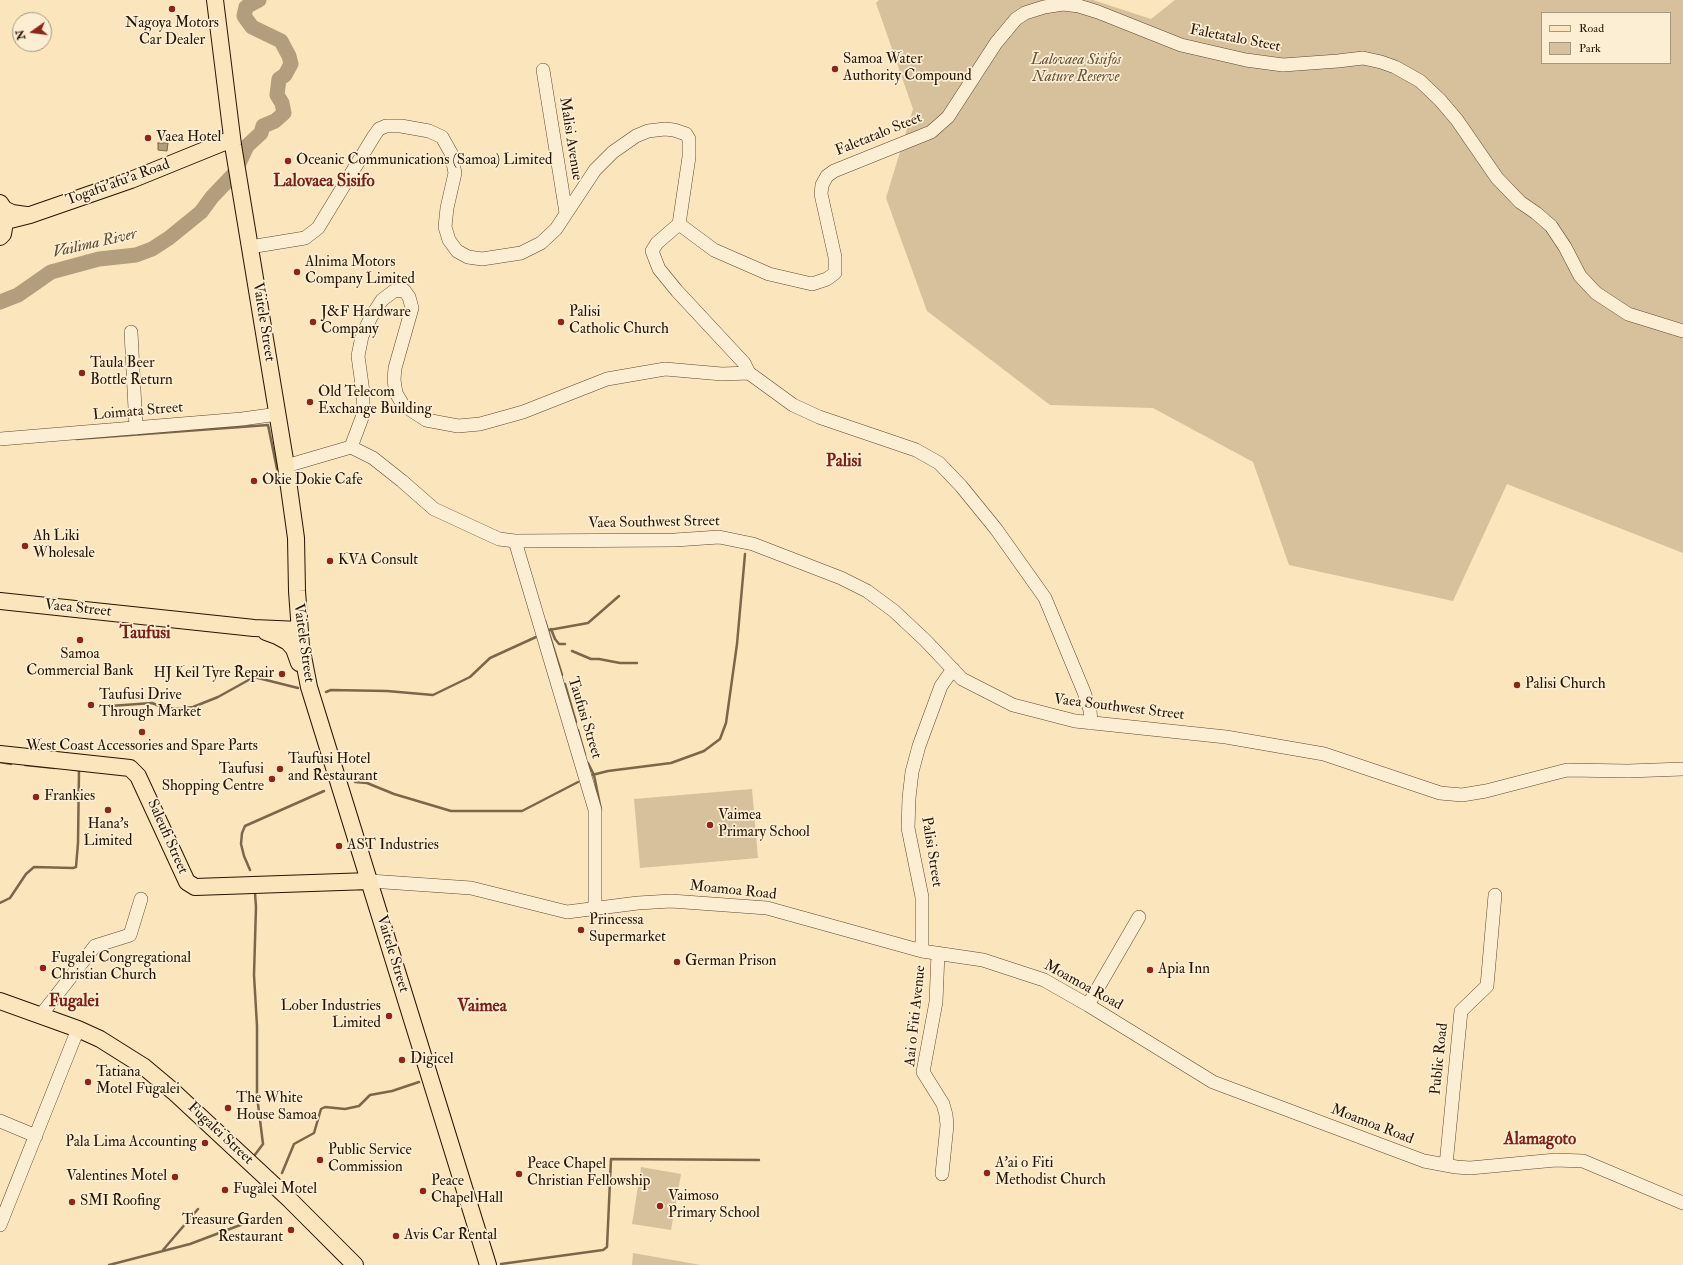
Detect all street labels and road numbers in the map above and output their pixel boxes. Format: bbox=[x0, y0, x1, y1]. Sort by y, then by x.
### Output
street label: Faletatalo Steet bbox=[1188, 21, 1282, 57]
street label: Malisi Avenue bbox=[555, 96, 585, 182]
street label: Faletatalo Steet bbox=[833, 109, 925, 161]
street label: Togafu'afu'a Road bbox=[64, 156, 172, 210]
street label: Vaitele Street bbox=[248, 281, 278, 363]
street label: Loimata Street bbox=[92, 399, 184, 425]
street label: Vaea Southwest Street bbox=[588, 513, 720, 533]
street label: Vaea Street bbox=[44, 597, 112, 621]
street label: Vaitele Street bbox=[289, 602, 317, 684]
street label: Taufusi Street bbox=[563, 675, 605, 761]
street label: Vaea Southwest Street bbox=[1053, 691, 1185, 725]
street label: Saleufi Street bbox=[143, 797, 191, 877]
street label: Palisi Street bbox=[917, 816, 945, 888]
street label: Moamoa Road bbox=[689, 877, 777, 905]
street label: Vaitele Street bbox=[372, 913, 412, 995]
street label: Moamoa Road bbox=[1041, 957, 1125, 1015]
street label: Aai o Fiti Avenue bbox=[902, 964, 930, 1068]
street label: Public Road bbox=[1427, 1022, 1453, 1096]
street label: Fugalei Street bbox=[183, 1099, 257, 1169]
street label: Moamoa Road bbox=[1328, 1101, 1416, 1149]

